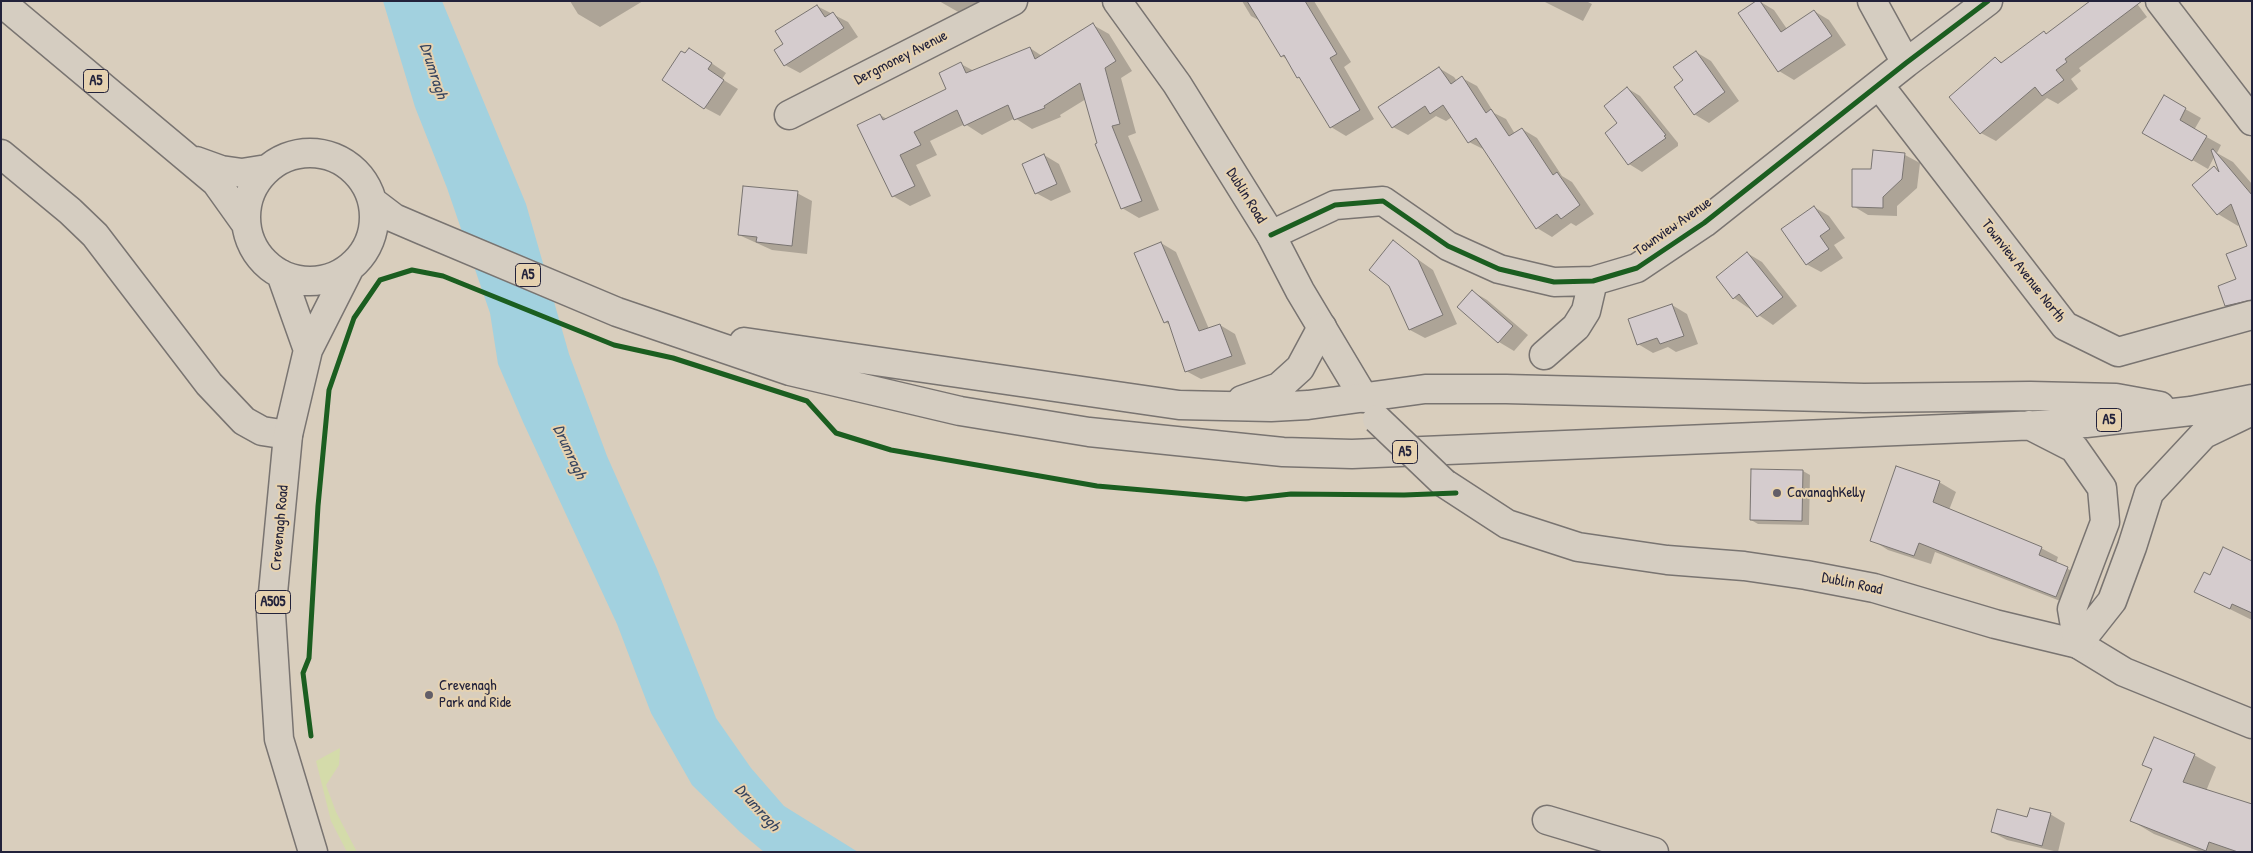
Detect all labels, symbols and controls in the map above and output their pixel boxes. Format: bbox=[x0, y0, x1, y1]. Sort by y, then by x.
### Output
street label: Dergmoney Avenue bbox=[851, 27, 951, 89]
water label: Drumragh bbox=[415, 41, 451, 101]
road number: A5 bbox=[84, 70, 108, 92]
street label: Dublin Road bbox=[1222, 165, 1270, 227]
street label: Townview Avenue bbox=[1631, 194, 1715, 260]
street label: Townview Avenue North bbox=[1977, 216, 2069, 326]
road number: A5 bbox=[516, 264, 540, 286]
road number: A5 bbox=[2096, 408, 2122, 432]
water label: Drumragh bbox=[548, 422, 590, 482]
road number: A5 bbox=[1392, 441, 1418, 464]
place label: CavanaghKelly bbox=[1787, 484, 1865, 502]
street label: Crevenagh Road bbox=[267, 485, 293, 571]
marker: CavanaghKelly bbox=[1771, 487, 1783, 499]
street label: Dublin Road bbox=[1820, 569, 1884, 599]
road number: A505 bbox=[256, 590, 290, 614]
place label: Crevenagh Park and Ride bbox=[439, 677, 511, 712]
marker: Crevenagh Park and Ride bbox=[423, 689, 435, 701]
water label: Drumragh bbox=[730, 780, 784, 836]

